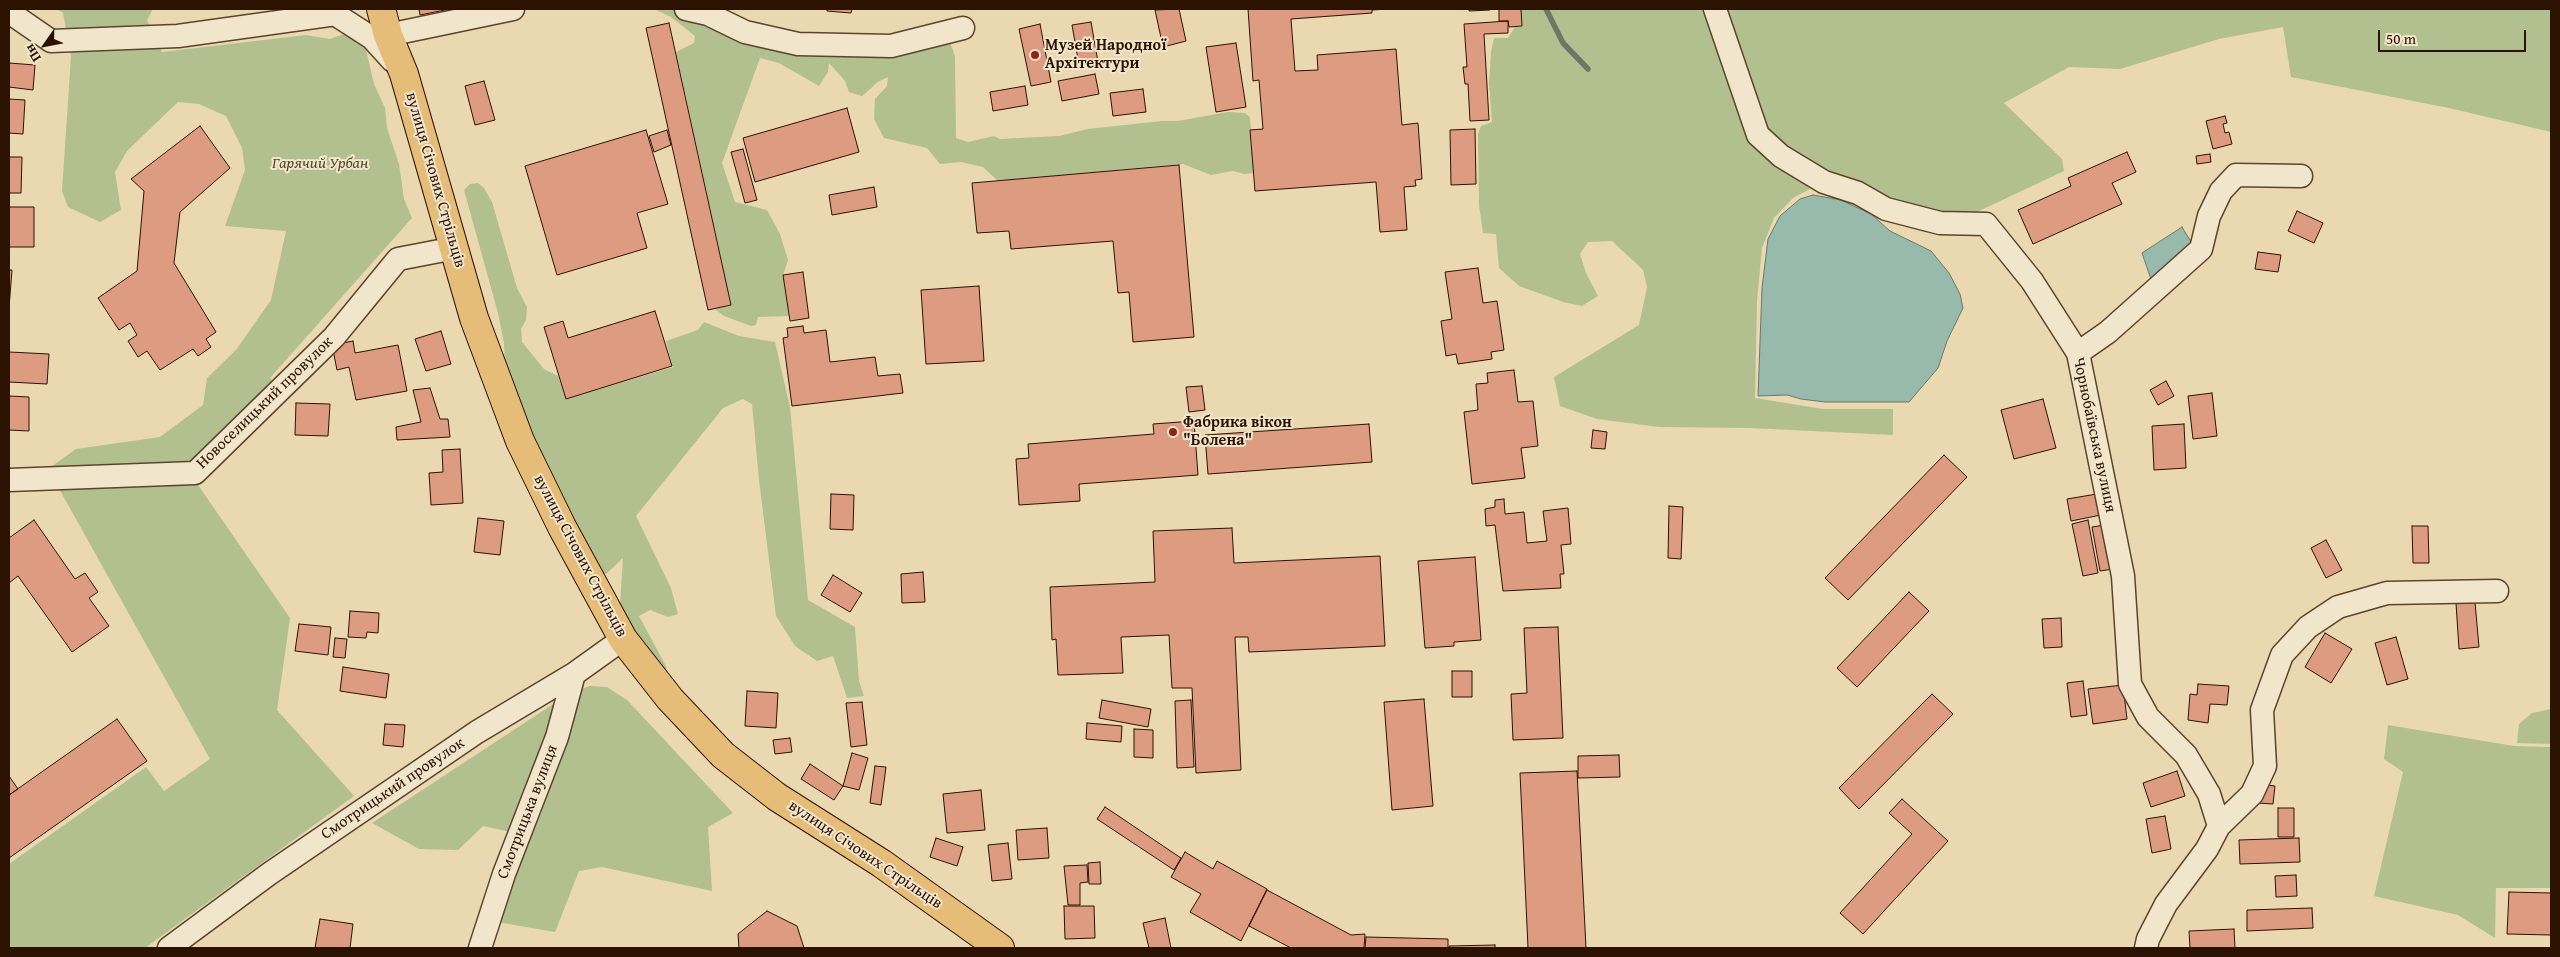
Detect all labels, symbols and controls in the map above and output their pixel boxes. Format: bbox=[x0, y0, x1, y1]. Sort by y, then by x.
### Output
north arrow bbox=[20, 20, 70, 70]
scale bar bbox=[2380, 20, 2528, 52]
text: 50 m bbox=[2386, 28, 2416, 49]
place label: Музей Народної Архітектури bbox=[1045, 36, 1167, 74]
text: Пн bbox=[19, 40, 46, 66]
marker: Музей Народної Архітектури bbox=[1029, 49, 1041, 61]
street label: вулиця Січових Стрільців bbox=[401, 90, 469, 270]
park label: Гарячий Урбан bbox=[272, 154, 368, 174]
street label: Новоселицький провулок bbox=[193, 333, 337, 473]
street label: Чорнобаївська вулиця bbox=[2068, 356, 2120, 514]
place label: Фабрика вікон "Болена" bbox=[1183, 413, 1292, 451]
marker: Фабрика вікон "Болена" bbox=[1167, 426, 1179, 438]
street label: вулиця Січових Стрільців bbox=[529, 471, 631, 641]
street label: Смотрицький провулок bbox=[318, 734, 468, 844]
street label: Смотрицька вулиця bbox=[494, 742, 562, 882]
street label: вулиця Січових Стрільців bbox=[785, 796, 945, 914]

